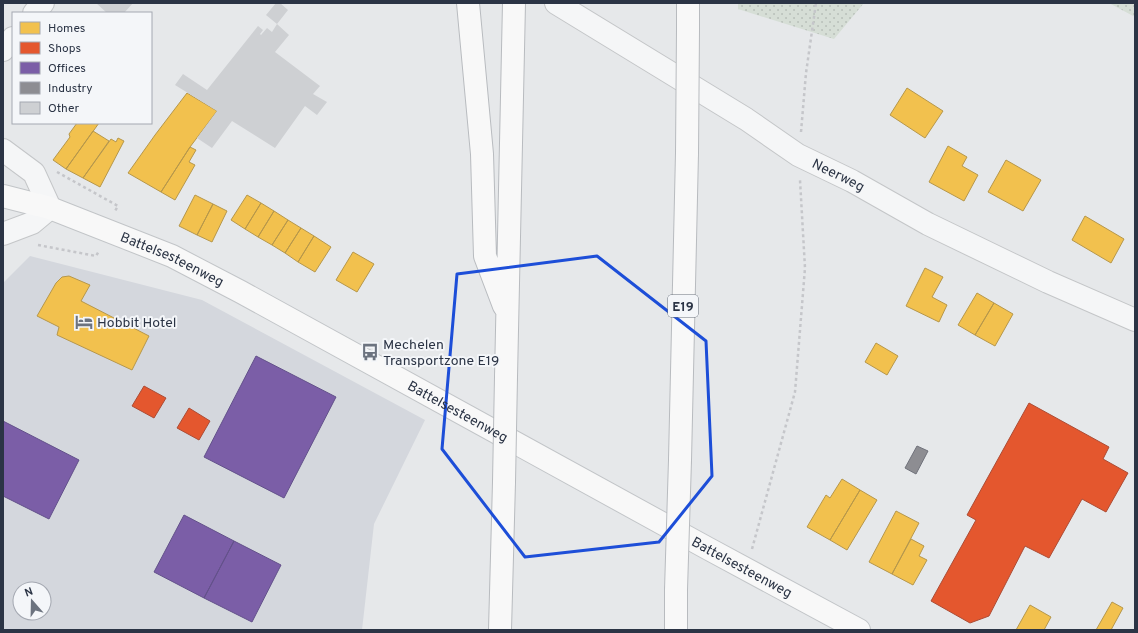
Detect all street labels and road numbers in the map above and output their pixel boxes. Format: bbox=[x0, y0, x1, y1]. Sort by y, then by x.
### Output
street label: Neerweg bbox=[809, 156, 867, 196]
street label: Battelsesteenweg bbox=[117, 229, 226, 291]
road number: E19 bbox=[668, 295, 698, 317]
street label: Battelsesteenweg bbox=[404, 378, 511, 447]
street label: Battelsesteenweg bbox=[688, 534, 795, 602]

